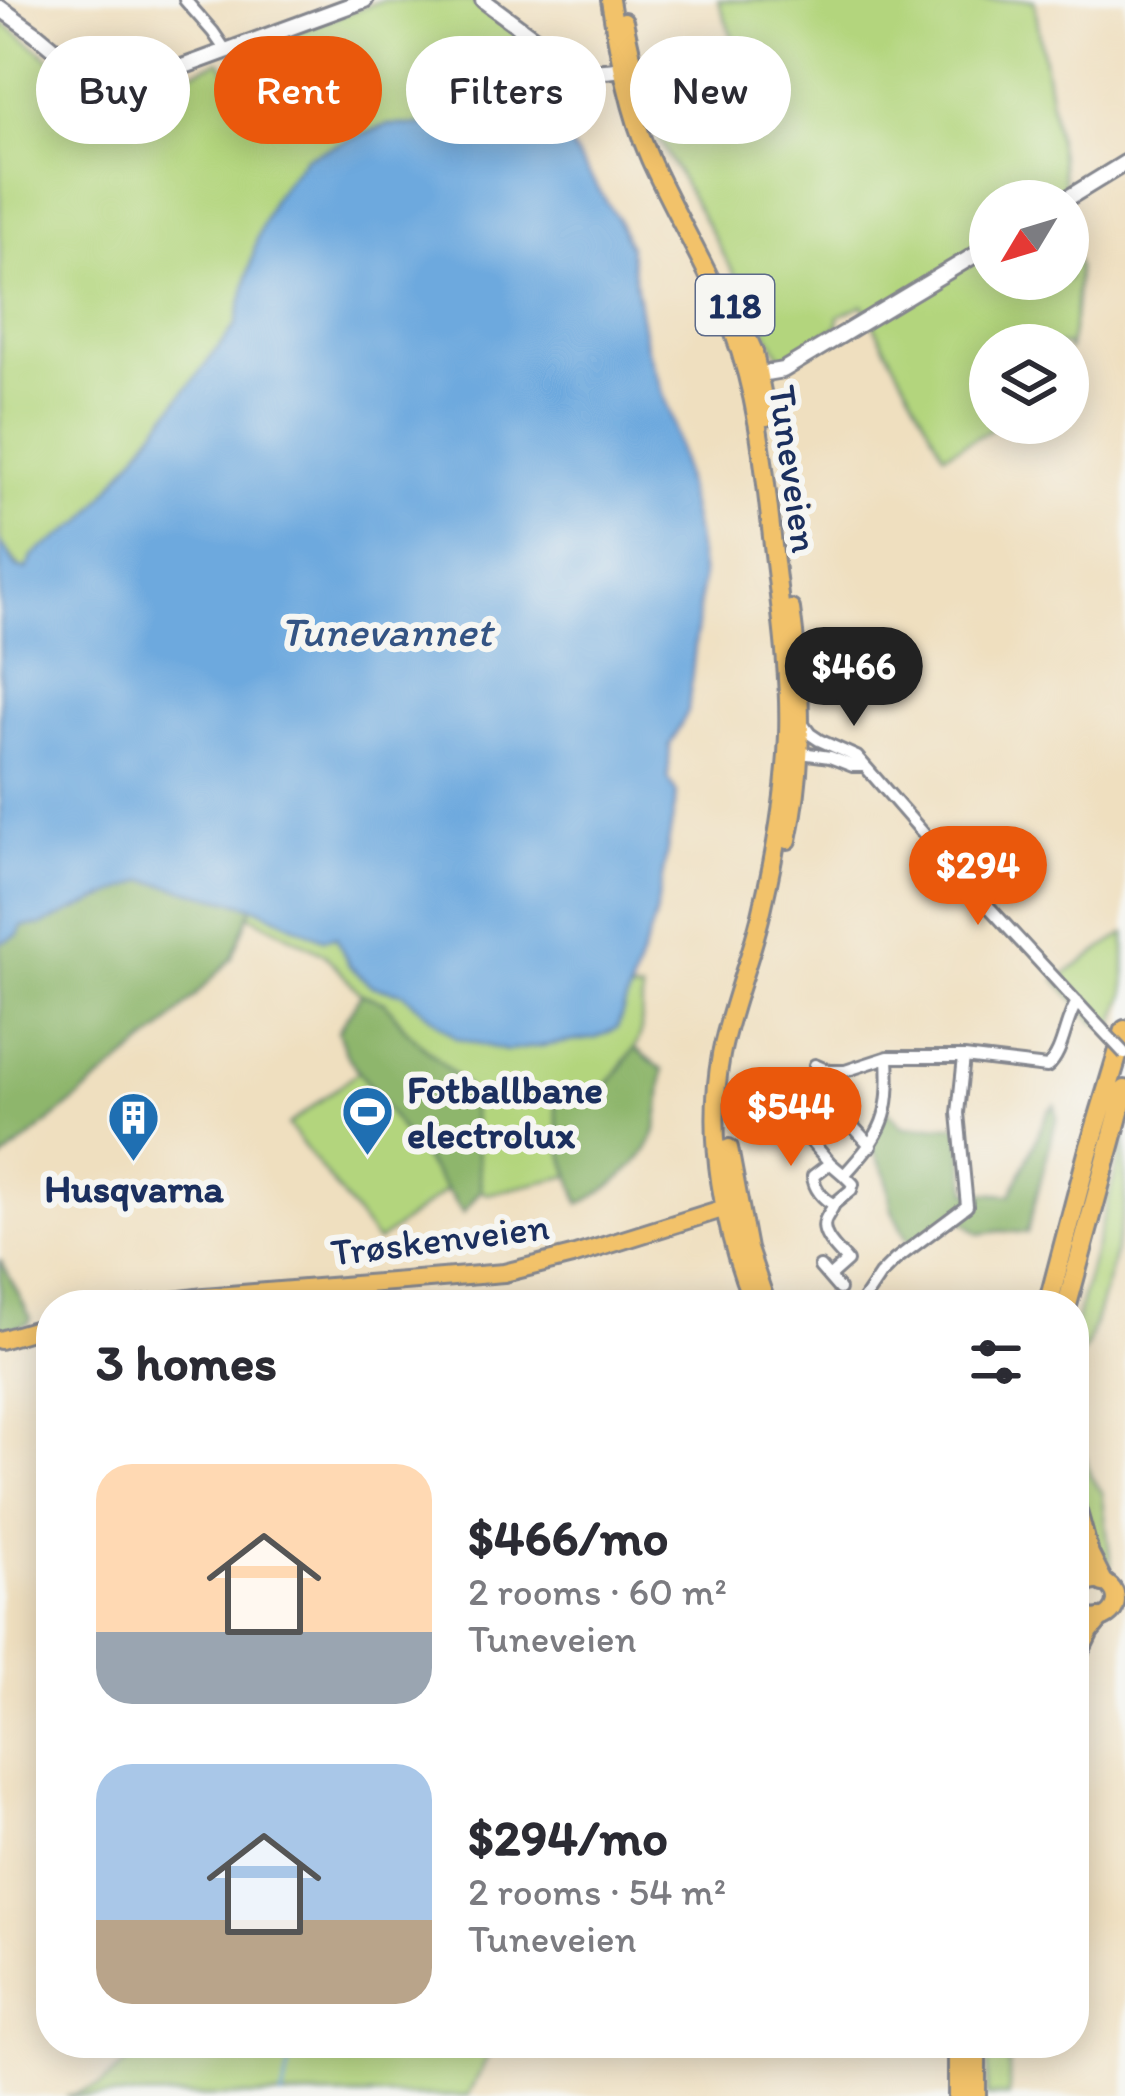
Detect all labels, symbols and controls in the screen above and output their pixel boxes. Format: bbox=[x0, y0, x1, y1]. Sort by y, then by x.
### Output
chip: Buy bbox=[36, 36, 190, 144]
chip: Rent bbox=[214, 36, 382, 144]
chip: Filters bbox=[406, 36, 606, 144]
chip: New bbox=[630, 36, 791, 144]
north arrow bbox=[969, 180, 1089, 300]
map controls bbox=[969, 180, 1089, 444]
road number: 118 bbox=[696, 275, 774, 335]
button: layers bbox=[969, 324, 1089, 444]
street label: Tuneveien bbox=[759, 382, 829, 556]
water label: Tunevannet bbox=[280, 606, 496, 657]
pin: $466 bbox=[783, 627, 925, 729]
text: $466 bbox=[812, 642, 896, 689]
pin: $294 bbox=[907, 826, 1049, 928]
text: $294 bbox=[936, 841, 1020, 888]
place label: Fotballbane electrolux bbox=[407, 1066, 603, 1158]
pin: $544 bbox=[720, 1067, 862, 1169]
text: $544 bbox=[747, 1082, 835, 1129]
sports icon: Fotballbane electrolux bbox=[340, 1083, 396, 1157]
building icon: Husqvarna bbox=[106, 1090, 162, 1164]
place label: Husqvarna bbox=[44, 1165, 225, 1212]
street label: Trøskenveien bbox=[328, 1202, 552, 1276]
icon: filters bbox=[963, 1329, 1029, 1395]
text: 3 homes bbox=[96, 1332, 277, 1393]
text: $466/mo bbox=[468, 1507, 669, 1568]
icon: home bbox=[192, 1512, 336, 1656]
text: 2 rooms · 60 m² bbox=[468, 1568, 727, 1615]
text: Tuneveien bbox=[468, 1615, 637, 1662]
text: $294/mo bbox=[468, 1807, 668, 1868]
icon: home bbox=[192, 1812, 336, 1956]
text: 2 rooms · 54 m² bbox=[468, 1868, 726, 1915]
text: Tuneveien bbox=[468, 1915, 637, 1962]

